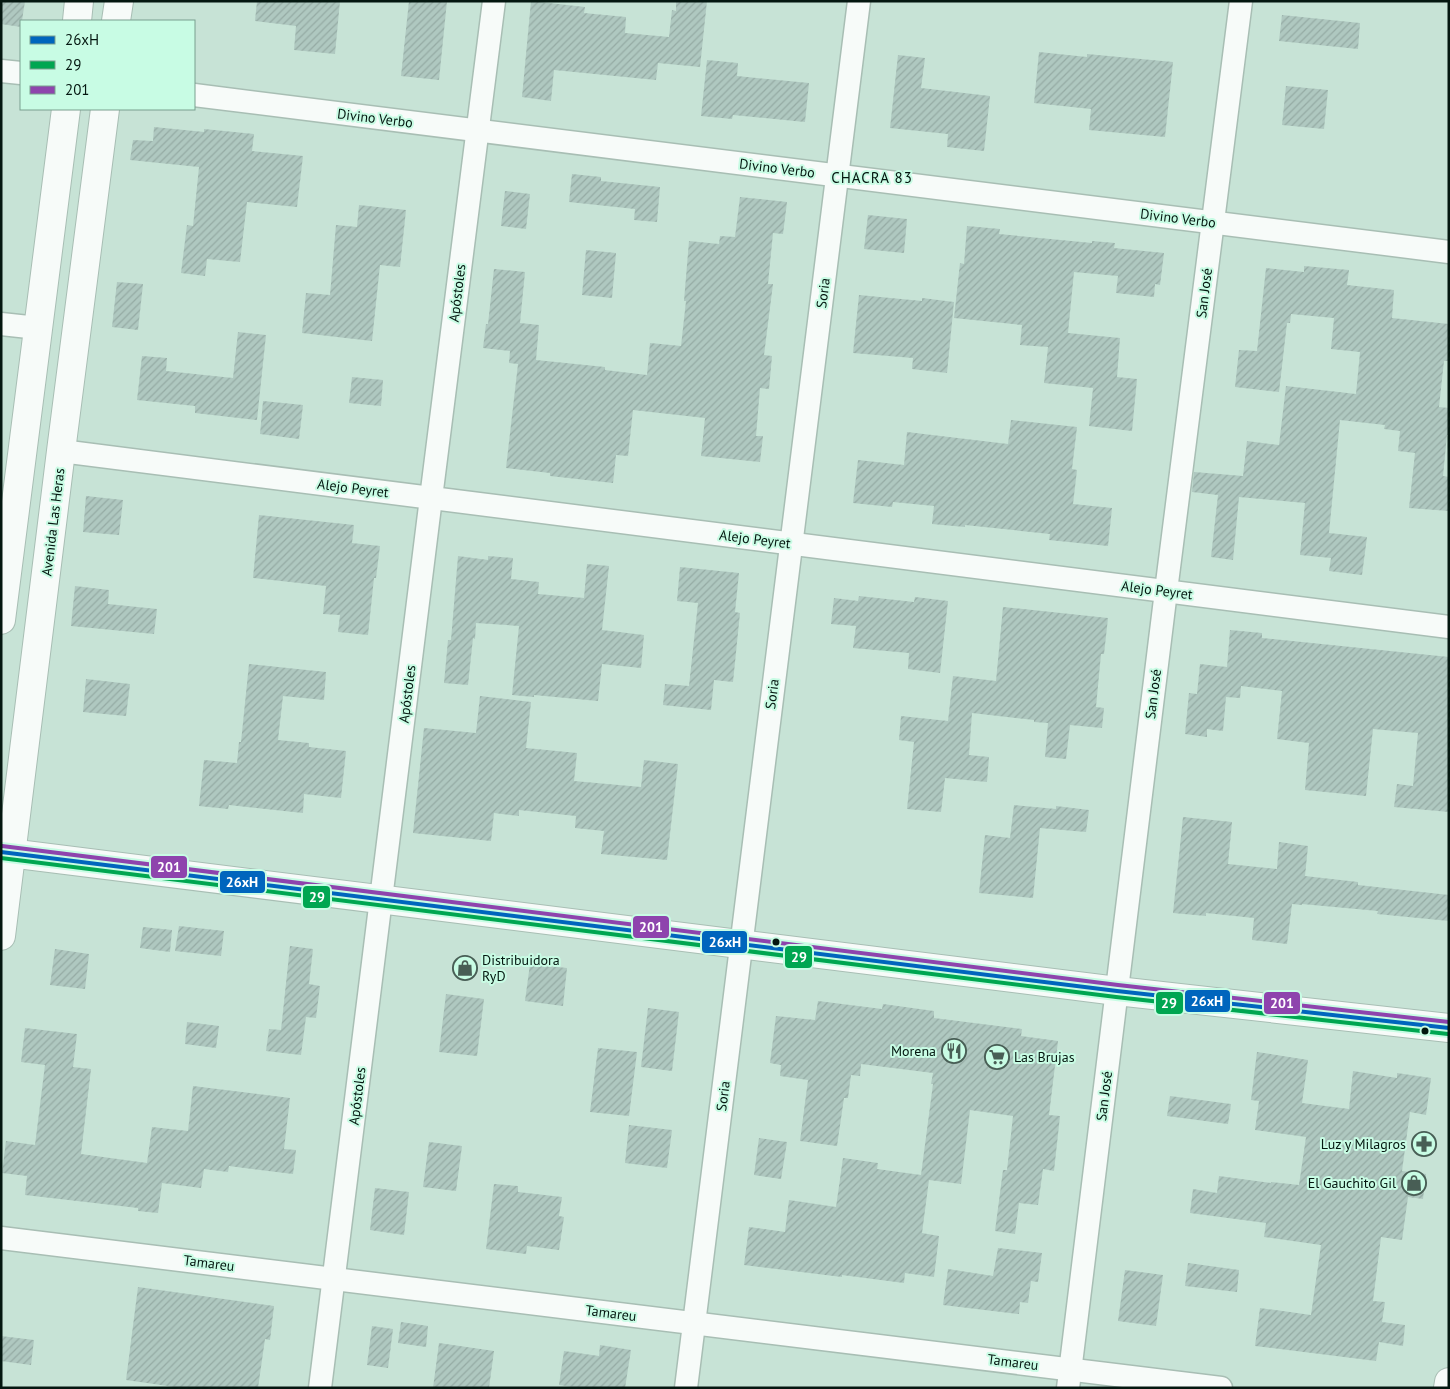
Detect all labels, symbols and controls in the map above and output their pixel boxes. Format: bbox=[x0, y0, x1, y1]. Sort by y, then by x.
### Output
legend bbox=[20, 20, 195, 110]
text: 26xH bbox=[65, 30, 99, 49]
text: 29 bbox=[65, 55, 81, 74]
text: 201 bbox=[65, 80, 90, 99]
street label: Divino Verbo bbox=[336, 104, 414, 132]
street label: Divino Verbo bbox=[738, 154, 816, 182]
district label: CHACRA 83 bbox=[831, 168, 913, 187]
street label: Divino Verbo bbox=[1139, 204, 1217, 232]
street label: Apóstoles bbox=[445, 263, 470, 323]
street label: San José bbox=[1192, 267, 1216, 319]
street label: Soria bbox=[812, 277, 834, 309]
street label: Avenida Las Heras bbox=[37, 467, 69, 577]
street label: Alejo Peyret bbox=[316, 475, 390, 501]
street label: Alejo Peyret bbox=[718, 526, 792, 552]
street label: Alejo Peyret bbox=[1120, 577, 1194, 603]
street label: Apóstoles bbox=[395, 664, 420, 724]
street label: San José bbox=[1141, 668, 1165, 720]
street label: Soria bbox=[761, 678, 783, 710]
line badge: 201 bbox=[150, 855, 188, 879]
text: 201 bbox=[157, 858, 181, 876]
line badge: 26xH bbox=[219, 870, 266, 894]
text: 26xH bbox=[226, 873, 258, 891]
line badge: 29 bbox=[302, 885, 331, 909]
text: 29 bbox=[309, 888, 325, 906]
line badge: 201 bbox=[632, 915, 670, 939]
text: 201 bbox=[639, 918, 663, 936]
line badge: 26xH bbox=[701, 930, 748, 954]
text: 26xH bbox=[709, 933, 741, 951]
unlabelled marker bbox=[771, 937, 781, 947]
line badge: 29 bbox=[784, 945, 813, 969]
text: 29 bbox=[791, 948, 807, 966]
place label: Distribuidora RyD bbox=[482, 951, 560, 985]
shop icon: Distribuidora RyD bbox=[452, 955, 478, 981]
line badge: 26xH bbox=[1184, 989, 1231, 1013]
line badge: 29 bbox=[1155, 991, 1184, 1015]
line badge: 201 bbox=[1263, 991, 1301, 1015]
text: 26xH bbox=[1191, 992, 1223, 1010]
text: 29 bbox=[1161, 994, 1177, 1012]
text: 201 bbox=[1270, 994, 1294, 1012]
unlabelled marker bbox=[1420, 1026, 1430, 1036]
restaurant icon: Morena bbox=[941, 1038, 967, 1064]
place label: Morena bbox=[891, 1042, 936, 1060]
supermarket icon: Las Brujas bbox=[984, 1044, 1010, 1070]
place label: Las Brujas bbox=[1014, 1048, 1075, 1066]
street label: Apóstoles bbox=[345, 1066, 370, 1126]
street label: San José bbox=[1092, 1070, 1116, 1122]
street label: Soria bbox=[712, 1080, 734, 1112]
pharmacy icon: Luz y Milagros bbox=[1411, 1131, 1437, 1157]
place label: Luz y Milagros bbox=[1321, 1135, 1406, 1153]
shop icon: El Gauchito Gil bbox=[1401, 1170, 1427, 1196]
place label: El Gauchito Gil bbox=[1308, 1174, 1396, 1192]
street label: Tamareu bbox=[183, 1251, 235, 1275]
street label: Tamareu bbox=[585, 1301, 637, 1325]
street label: Tamareu bbox=[987, 1350, 1039, 1374]

